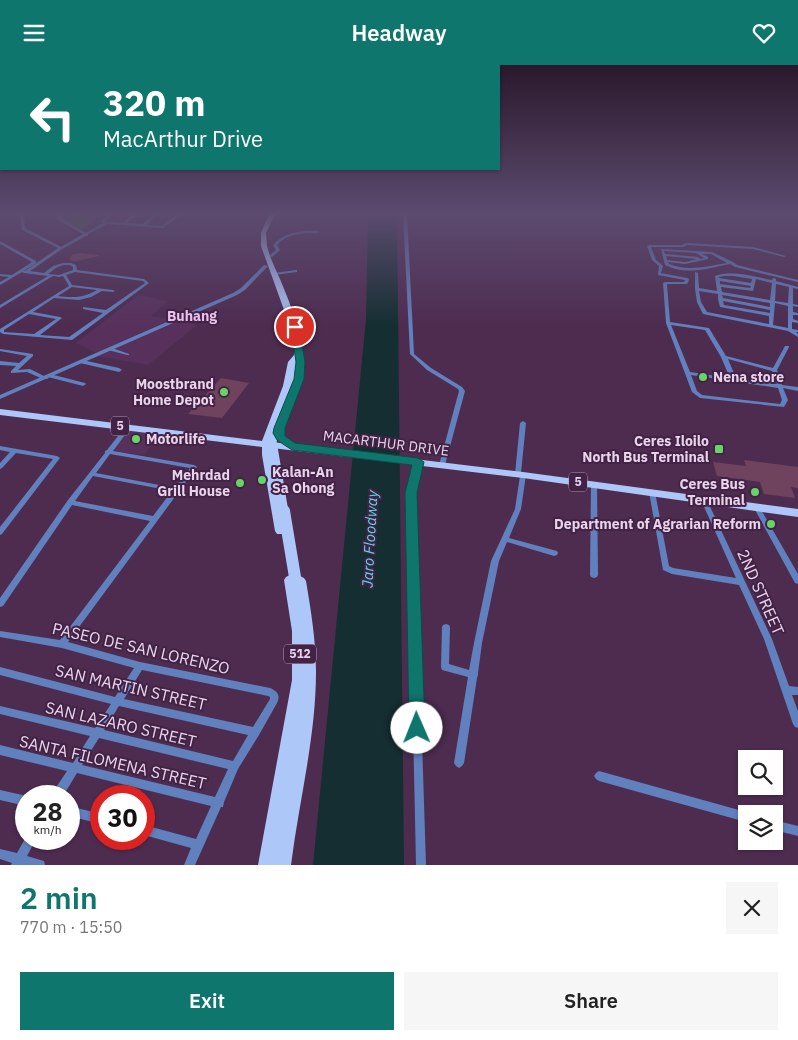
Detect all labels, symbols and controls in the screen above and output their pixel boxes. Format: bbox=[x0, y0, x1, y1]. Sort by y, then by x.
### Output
text: Headway bbox=[352, 18, 447, 47]
icon: menu bbox=[20, 19, 48, 47]
icon: heart bbox=[750, 19, 778, 47]
text: 320 m bbox=[103, 80, 206, 126]
icon: left bbox=[20, 85, 85, 150]
text: MacArthur Drive bbox=[103, 124, 263, 153]
pin bbox=[274, 306, 316, 348]
district label: Buhang bbox=[167, 307, 217, 325]
icon: arrive bbox=[281, 313, 309, 341]
place label: Nena store bbox=[713, 368, 784, 386]
marker: Nena store bbox=[697, 371, 709, 383]
place label: Moostbrand Home Depot bbox=[133, 375, 214, 409]
marker: Moostbrand Home Depot bbox=[218, 386, 230, 398]
road number: 5 bbox=[111, 417, 129, 436]
street label: MACARTHUR DRIVE bbox=[322, 426, 450, 460]
place label: Motorlife bbox=[146, 430, 205, 448]
place label: Ceres Iloilo North Bus Terminal bbox=[582, 432, 709, 466]
marker: Motorlife bbox=[130, 433, 142, 445]
marker: Ceres Iloilo North Bus Terminal bbox=[713, 443, 725, 455]
place label: Kalan-An Sa Ohong bbox=[272, 463, 335, 497]
place label: Mehrdad Grill House bbox=[157, 466, 230, 500]
road number: 5 bbox=[569, 473, 587, 492]
marker: Kalan-An Sa Ohong bbox=[256, 474, 268, 486]
place label: Ceres Bus Terminal bbox=[679, 475, 745, 509]
marker: Mehrdad Grill House bbox=[234, 477, 246, 489]
marker: Ceres Bus Terminal bbox=[749, 486, 761, 498]
water label: Jaro Floodway bbox=[357, 489, 382, 588]
place label: Department of Agrarian Reform bbox=[554, 515, 761, 533]
marker: Department of Agrarian Reform bbox=[765, 518, 777, 530]
street label: 2ND STREET bbox=[733, 546, 789, 638]
street label: PASEO DE SAN LORENZO bbox=[50, 618, 232, 678]
road number: 512 bbox=[284, 645, 316, 663]
street label: SAN MARTIN STREET bbox=[53, 660, 209, 714]
street label: SAN LAZARO STREET bbox=[44, 697, 198, 751]
position arrow bbox=[390, 701, 442, 753]
street label: SANTA FILOMENA STREET bbox=[18, 731, 208, 793]
map controls bbox=[738, 750, 783, 850]
button: search bbox=[738, 750, 783, 795]
speed limit sign: 30 bbox=[90, 785, 155, 850]
text: 28 bbox=[32, 795, 63, 828]
button: layers bbox=[738, 805, 783, 850]
text: km/h bbox=[33, 822, 62, 837]
text: 2 min bbox=[20, 878, 98, 917]
button: close bbox=[726, 882, 778, 934]
text: 770 m · 15:50 bbox=[20, 917, 122, 937]
button: Exit bbox=[20, 972, 394, 1030]
button: Share bbox=[404, 972, 778, 1030]

